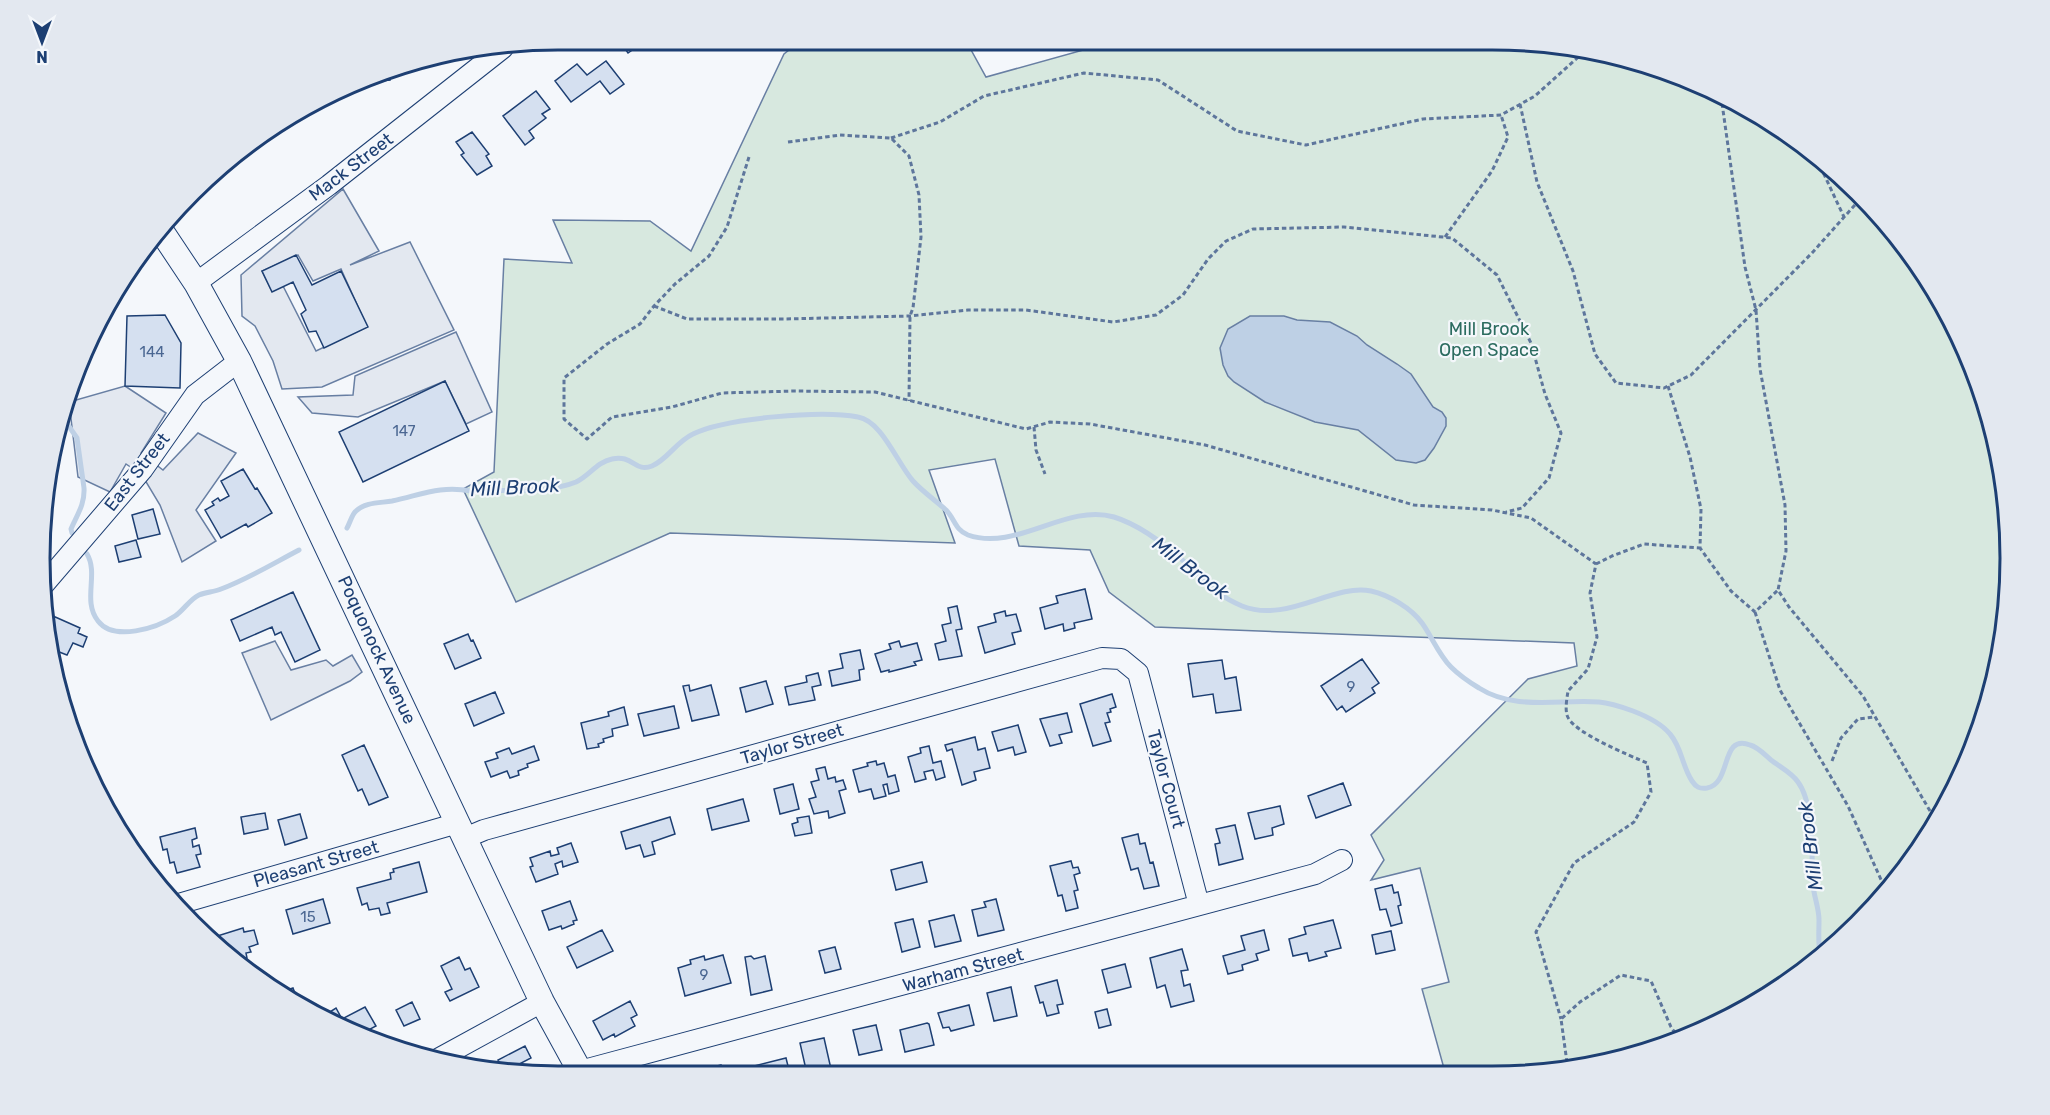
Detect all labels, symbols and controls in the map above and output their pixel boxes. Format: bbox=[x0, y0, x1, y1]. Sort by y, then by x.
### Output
north arrow bbox=[12, 12, 72, 72]
text: N bbox=[36, 47, 48, 66]
street label: Mack Street bbox=[305, 128, 397, 206]
park label: Mill Brook Open Space bbox=[1439, 318, 1539, 361]
house number: 144 bbox=[139, 343, 165, 361]
house number: 147 bbox=[392, 422, 416, 440]
street label: East Street bbox=[100, 428, 174, 516]
water label: Mill Brook bbox=[470, 473, 561, 501]
water label: Mill Brook bbox=[1148, 531, 1235, 605]
street label: Poquonock Avenue bbox=[333, 572, 421, 728]
house number: 9 bbox=[1347, 678, 1356, 696]
street label: Taylor Street bbox=[738, 719, 846, 769]
street label: Taylor Court bbox=[1142, 727, 1190, 831]
water label: Mill Brook bbox=[1793, 799, 1827, 892]
street label: Pleasant Street bbox=[251, 836, 381, 892]
house number: 15 bbox=[300, 908, 316, 926]
street label: Warham Street bbox=[900, 943, 1026, 997]
house number: 9 bbox=[700, 966, 709, 984]

